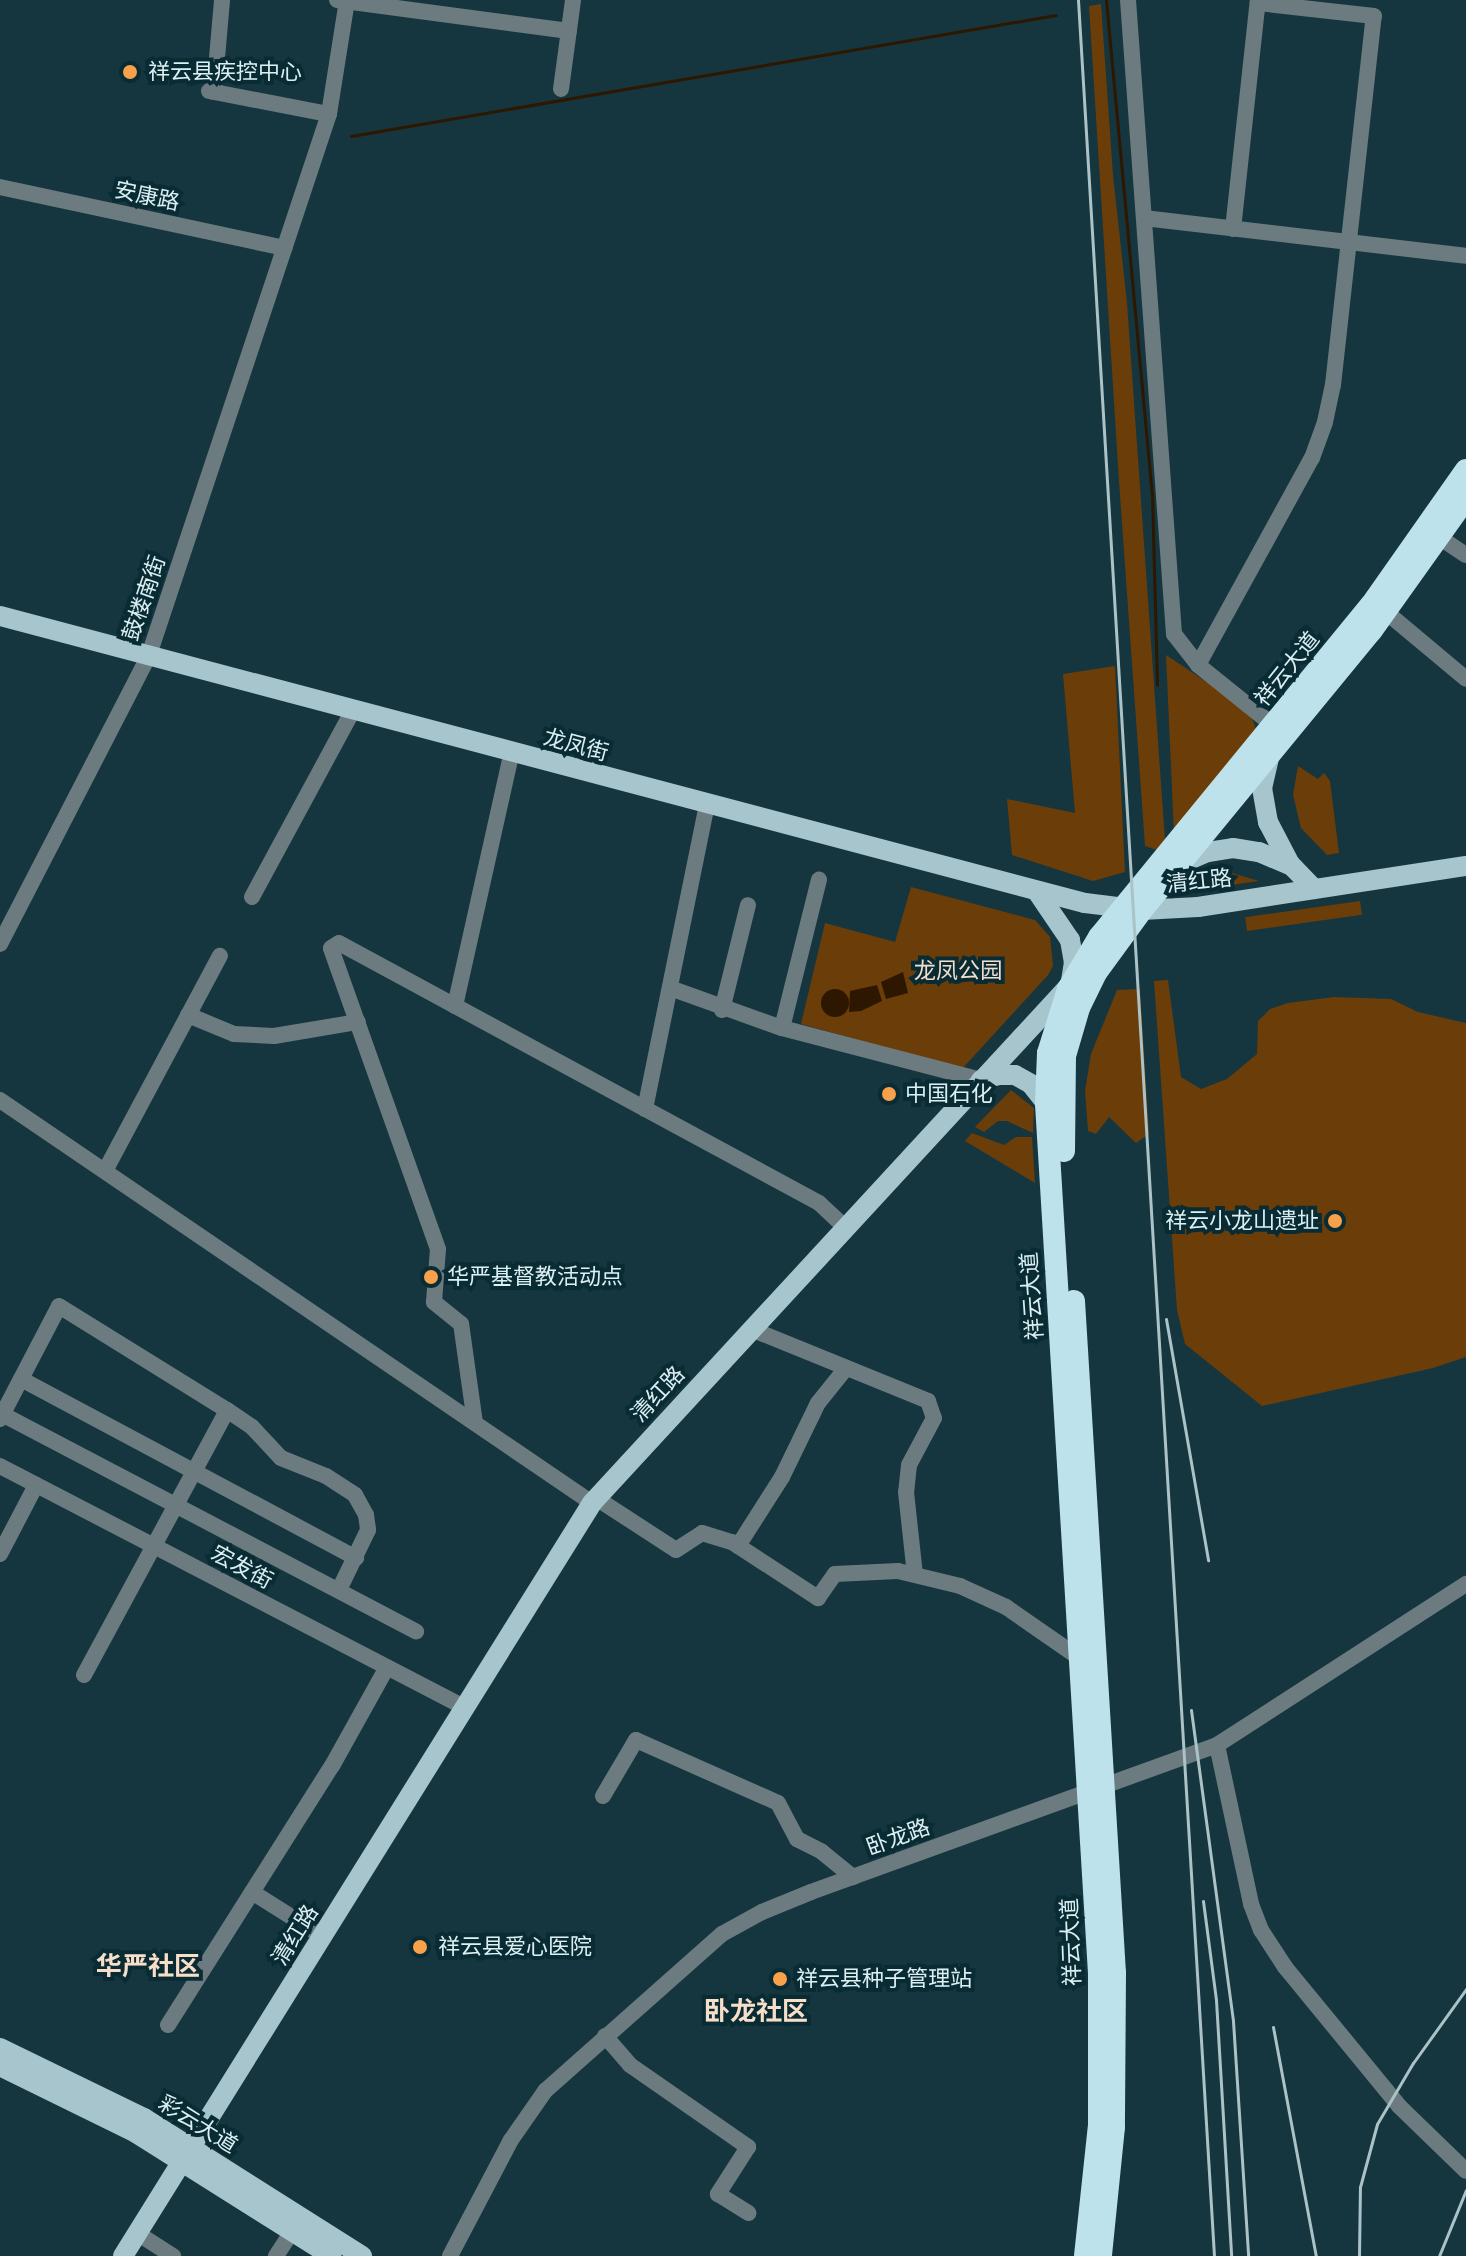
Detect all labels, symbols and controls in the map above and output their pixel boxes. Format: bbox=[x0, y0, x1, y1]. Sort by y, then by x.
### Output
place label: 祥云县疾控中心 bbox=[148, 59, 302, 85]
marker: 祥云县疾控中心 bbox=[119, 61, 141, 83]
street label: 安康路 bbox=[112, 176, 182, 216]
street label: 鼓楼南街 bbox=[117, 552, 171, 644]
street label: 祥云大道 bbox=[1249, 626, 1325, 712]
street label: 龙凤街 bbox=[541, 724, 611, 766]
street label: 清红路 bbox=[1165, 864, 1233, 898]
park label: 龙凤公园 bbox=[914, 958, 1002, 984]
place label: 中国石化 bbox=[905, 1081, 993, 1107]
marker: 中国石化 bbox=[880, 1085, 898, 1103]
place label: 祥云小龙山遗址 bbox=[1165, 1208, 1319, 1234]
marker: 祥云小龙山遗址 bbox=[1326, 1212, 1344, 1230]
street label: 祥云大道 bbox=[1016, 1251, 1048, 1341]
place label: 华严基督教活动点 bbox=[447, 1264, 623, 1290]
marker: 华严基督教活动点 bbox=[422, 1268, 440, 1286]
street label: 清红路 bbox=[626, 1361, 690, 1427]
street label: 宏发街 bbox=[207, 1540, 277, 1594]
street label: 卧龙路 bbox=[862, 1813, 934, 1861]
street label: 祥云大道 bbox=[1056, 1898, 1086, 1986]
street label: 清红路 bbox=[266, 1900, 324, 1970]
place label: 祥云县爱心医院 bbox=[438, 1934, 592, 1960]
marker: 祥云县爱心医院 bbox=[409, 1936, 431, 1958]
district label: 华严社区 bbox=[96, 1950, 200, 1982]
place label: 祥云县种子管理站 bbox=[796, 1966, 972, 1992]
marker: 祥云县种子管理站 bbox=[771, 1970, 789, 1988]
district label: 卧龙社区 bbox=[704, 1995, 808, 2027]
street label: 彩云大道 bbox=[154, 2089, 242, 2159]

